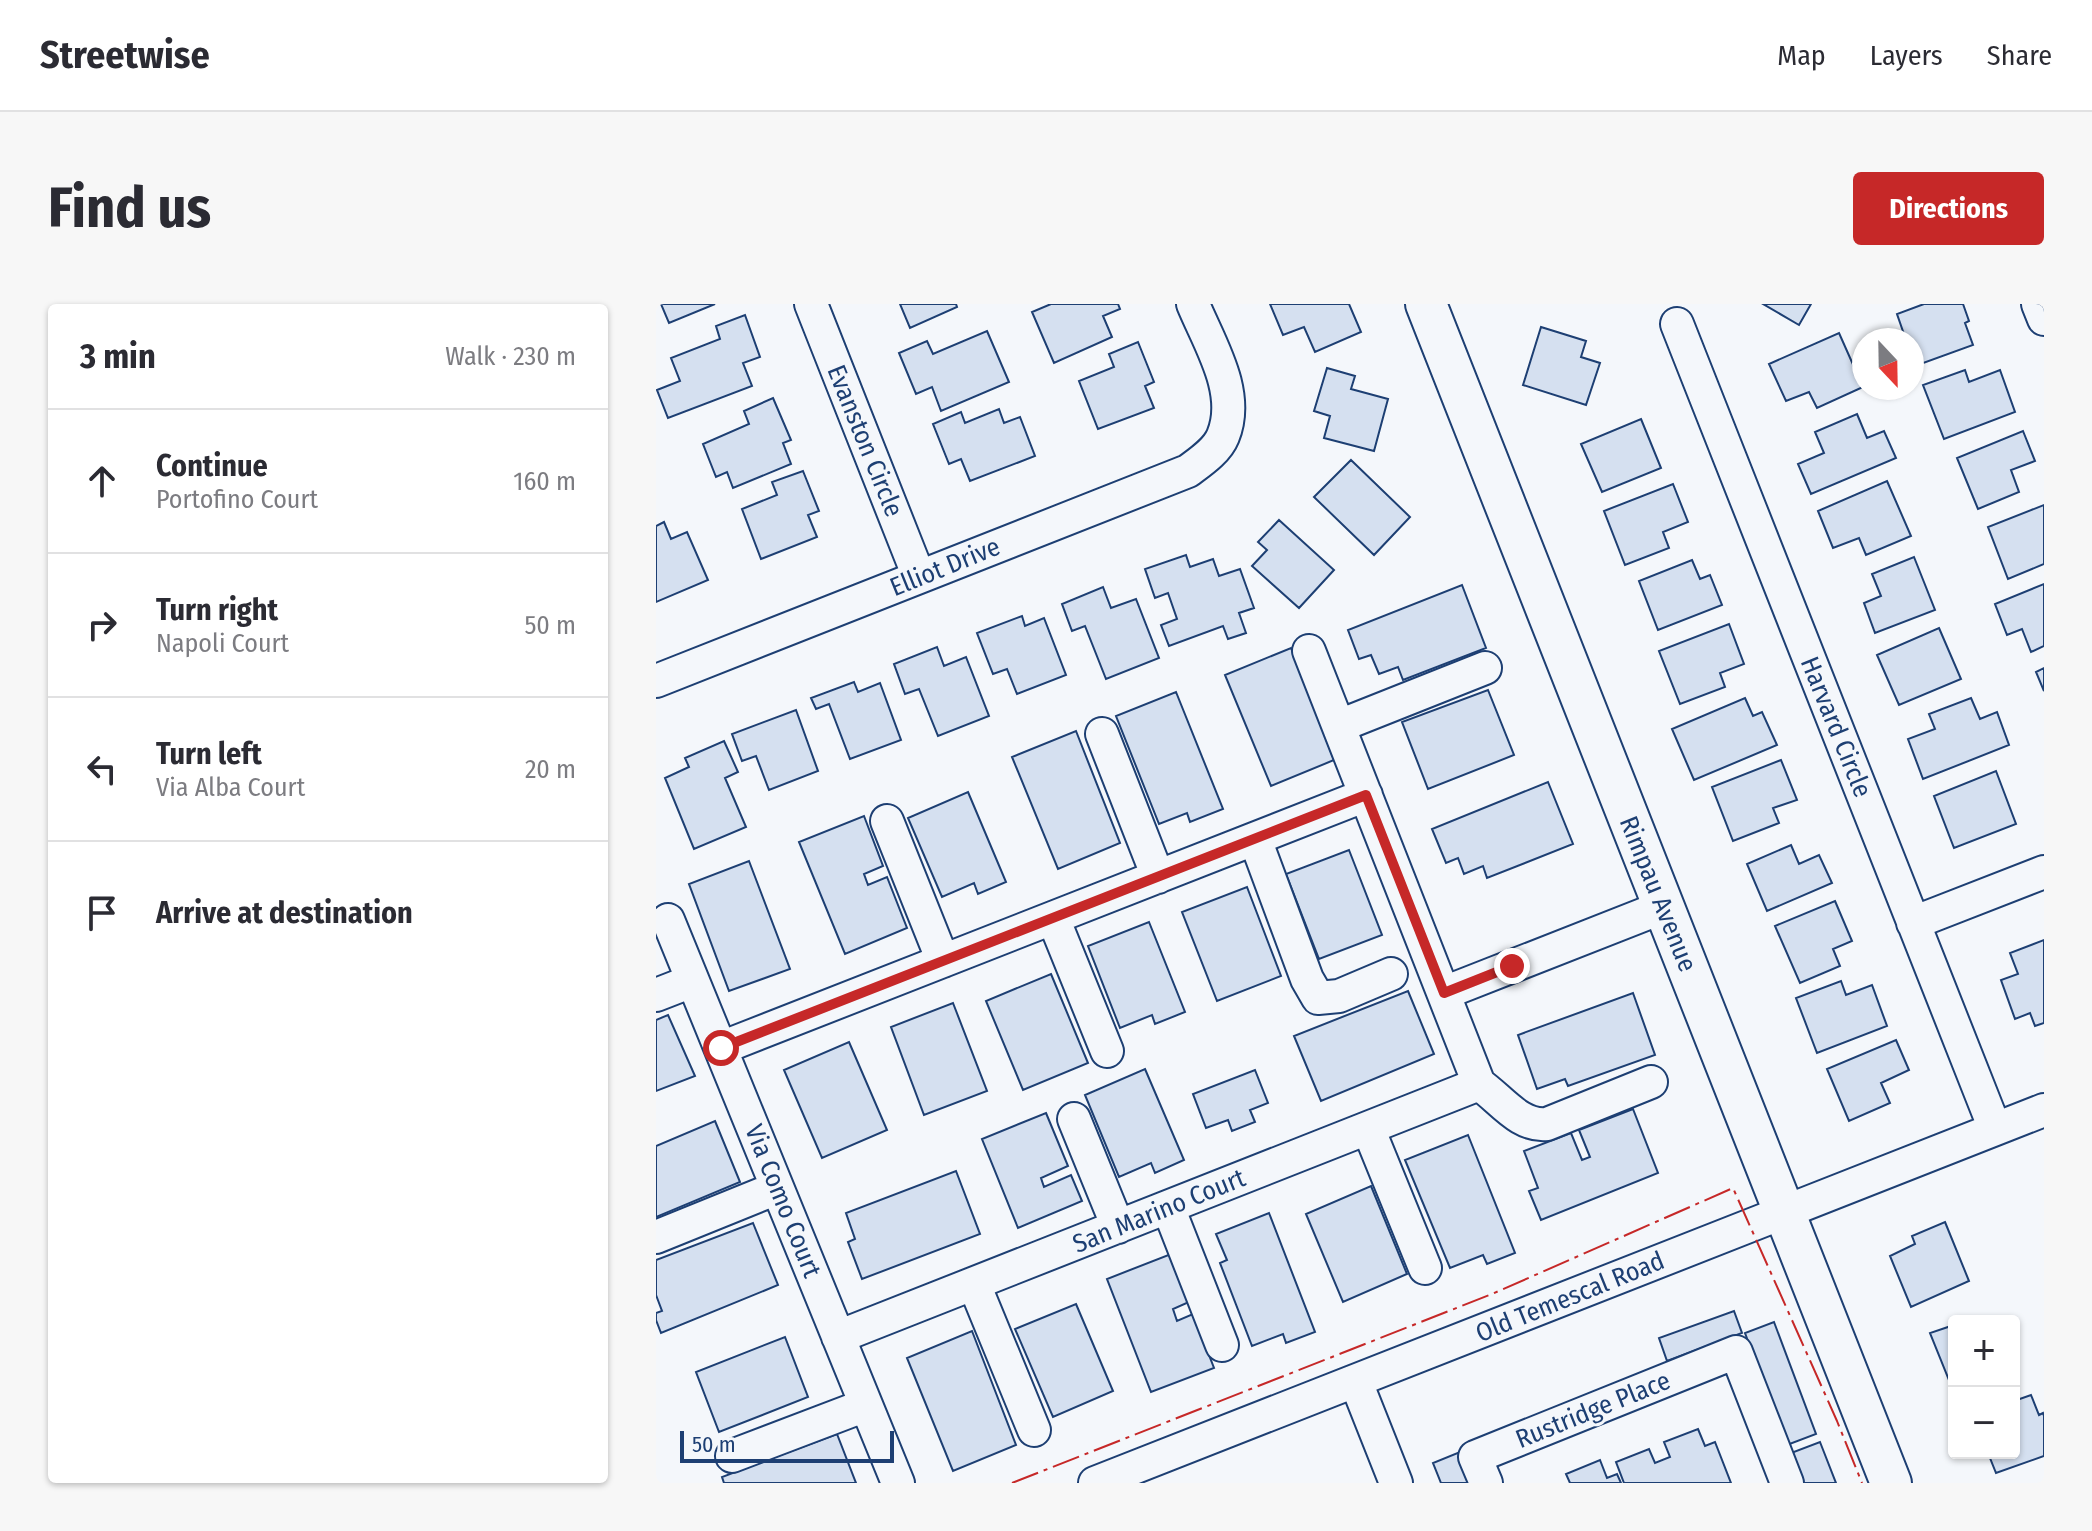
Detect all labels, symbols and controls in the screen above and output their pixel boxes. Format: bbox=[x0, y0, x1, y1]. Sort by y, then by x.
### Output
text: Streetwise bbox=[40, 32, 210, 78]
text: Map bbox=[1777, 39, 1826, 72]
text: Layers bbox=[1870, 39, 1943, 72]
text: Share bbox=[1987, 39, 2052, 72]
button: Directions bbox=[1853, 172, 2044, 245]
text: Find us bbox=[48, 175, 211, 242]
north arrow bbox=[1852, 328, 1924, 400]
text: 3 min bbox=[80, 336, 156, 377]
text: Walk · 230 m bbox=[445, 341, 576, 372]
street label: Evanston Circle bbox=[821, 361, 909, 521]
text: Continue bbox=[156, 448, 268, 484]
icon: ahead bbox=[80, 459, 124, 503]
text: 160 m bbox=[513, 466, 576, 497]
text: Portofino Court bbox=[156, 484, 318, 515]
street label: Elliot Drive bbox=[886, 531, 1004, 603]
text: Turn right bbox=[156, 592, 278, 628]
icon: right bbox=[80, 603, 124, 647]
text: 50 m bbox=[524, 610, 576, 641]
text: Napoli Court bbox=[156, 628, 289, 659]
street label: Harvard Circle bbox=[1794, 652, 1878, 802]
text: Turn left bbox=[156, 736, 262, 772]
icon: left bbox=[80, 747, 124, 791]
text: 20 m bbox=[525, 754, 576, 785]
text: Via Alba Court bbox=[156, 772, 305, 803]
street label: Rimpau Avenue bbox=[1613, 812, 1703, 976]
icon: arrive bbox=[80, 891, 124, 935]
text: Arrive at destination bbox=[156, 895, 413, 931]
route end bbox=[1494, 948, 1530, 984]
route start bbox=[703, 1030, 739, 1066]
street label: Via Como Court bbox=[738, 1120, 828, 1283]
street label: San Marino Court bbox=[1068, 1162, 1250, 1260]
street label: Old Temescal Road bbox=[1471, 1245, 1669, 1349]
map controls bbox=[1948, 1315, 2020, 1459]
button: + bbox=[1948, 1315, 2020, 1387]
street label: Rustridge Place bbox=[1511, 1365, 1675, 1455]
button: − bbox=[1948, 1387, 2020, 1459]
scale bar bbox=[680, 1427, 894, 1463]
text: 50 m bbox=[692, 1431, 736, 1458]

